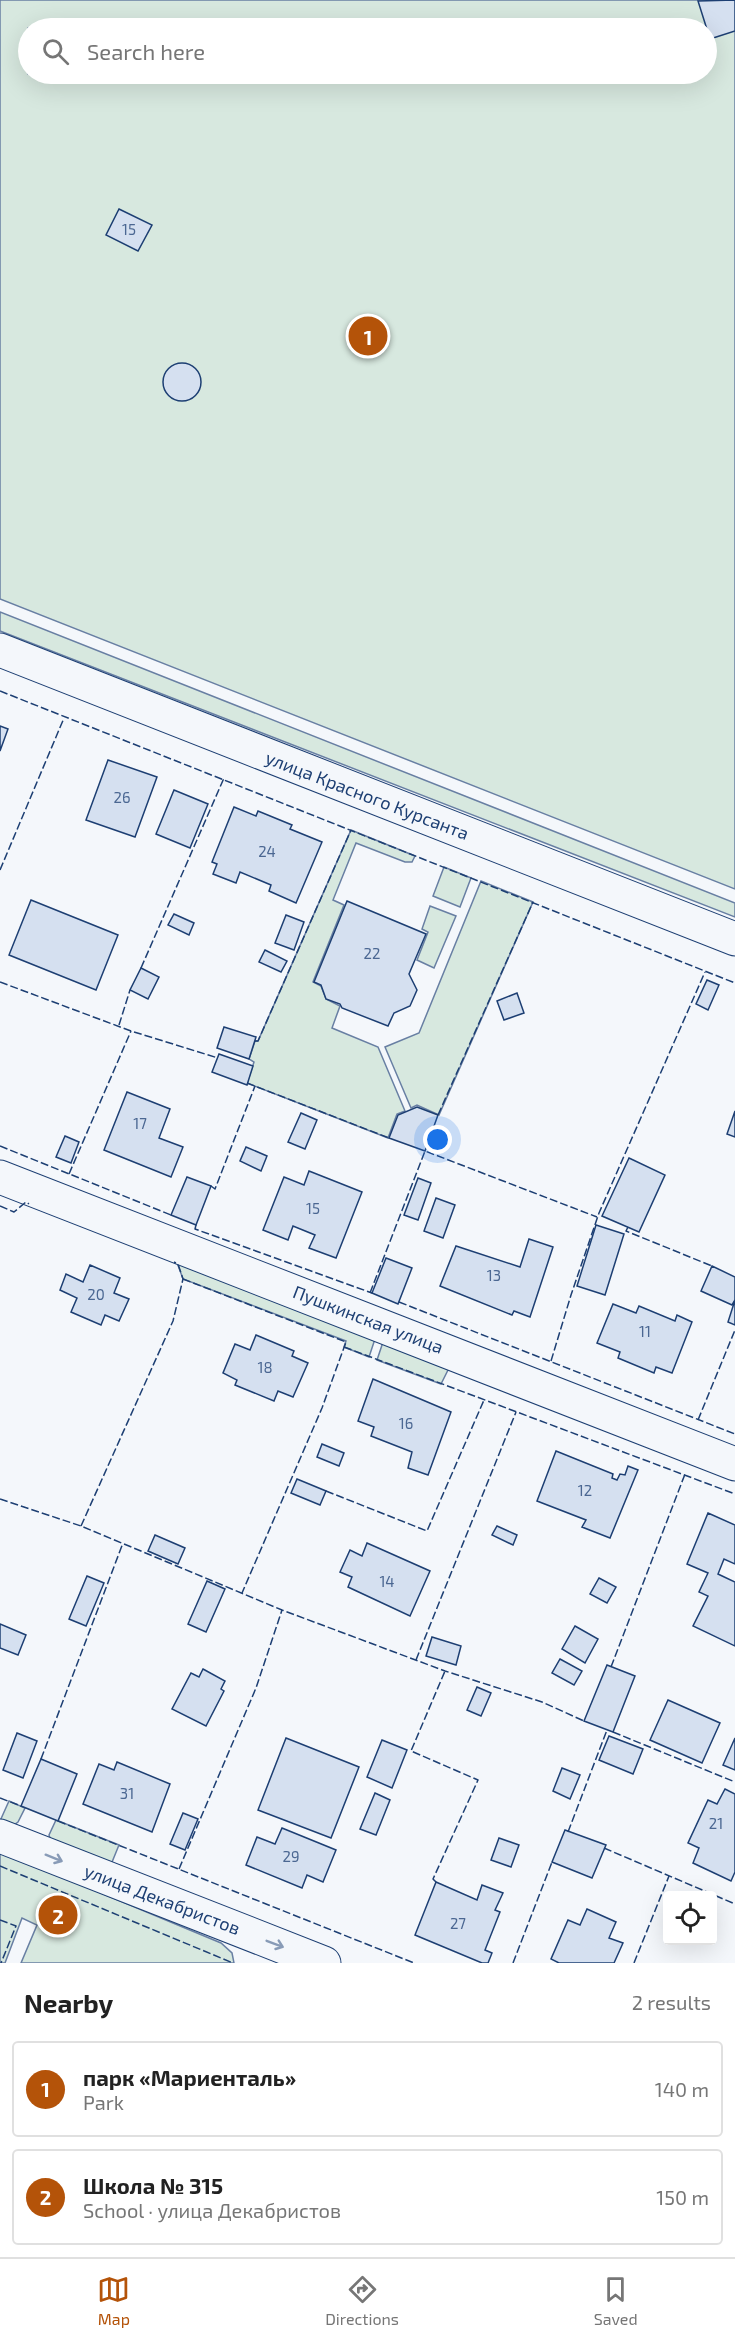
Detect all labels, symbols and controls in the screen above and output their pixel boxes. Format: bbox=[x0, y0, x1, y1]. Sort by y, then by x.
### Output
search box bbox=[18, 18, 717, 84]
icon: search bbox=[39, 35, 72, 68]
text: Search here bbox=[87, 38, 205, 64]
house number: 15 bbox=[122, 220, 136, 238]
pin: 1 bbox=[348, 314, 388, 358]
street label: улица Красного Курсанта bbox=[262, 746, 472, 844]
house number: 26 bbox=[113, 788, 131, 806]
house number: 24 bbox=[258, 842, 276, 860]
house number: 22 bbox=[364, 944, 380, 962]
house number: 17 bbox=[133, 1114, 147, 1132]
your location bbox=[423, 1125, 452, 1154]
house number: 15 bbox=[306, 1199, 320, 1217]
house number: 13 bbox=[487, 1266, 501, 1284]
street label: Пушкинская улица bbox=[290, 1280, 447, 1358]
house number: 20 bbox=[87, 1285, 105, 1303]
house number: 11 bbox=[639, 1322, 651, 1340]
house number: 18 bbox=[257, 1358, 273, 1376]
house number: 16 bbox=[399, 1414, 413, 1432]
house number: 12 bbox=[578, 1481, 592, 1499]
house number: 14 bbox=[379, 1572, 395, 1590]
house number: 31 bbox=[120, 1784, 134, 1802]
house number: 21 bbox=[709, 1814, 723, 1832]
house number: 29 bbox=[282, 1847, 300, 1865]
one-way arrow bbox=[44, 1853, 63, 1864]
street label: улица Декабристов bbox=[81, 1859, 243, 1939]
map controls bbox=[663, 1891, 717, 1945]
button: locate bbox=[663, 1891, 717, 1945]
pin: 2 bbox=[38, 1892, 78, 1938]
house number: 27 bbox=[450, 1914, 466, 1932]
one-way arrow bbox=[265, 1939, 284, 1950]
text: Nearby bbox=[24, 1987, 113, 2018]
text: 2 results bbox=[632, 1990, 711, 2014]
text: парк «Мариенталь» bbox=[83, 2064, 296, 2090]
text: 1 bbox=[41, 2077, 50, 2101]
text: 140 m bbox=[655, 2077, 709, 2101]
text: Park bbox=[83, 2090, 124, 2114]
text: Школа № 315 bbox=[83, 2172, 223, 2198]
text: 2 bbox=[40, 2185, 51, 2209]
text: 150 m bbox=[656, 2185, 709, 2209]
text: School · улица Декабристов bbox=[83, 2198, 341, 2222]
tab: Map bbox=[97, 2273, 130, 2328]
tab: Directions bbox=[325, 2273, 399, 2328]
tab: Saved bbox=[594, 2273, 638, 2328]

